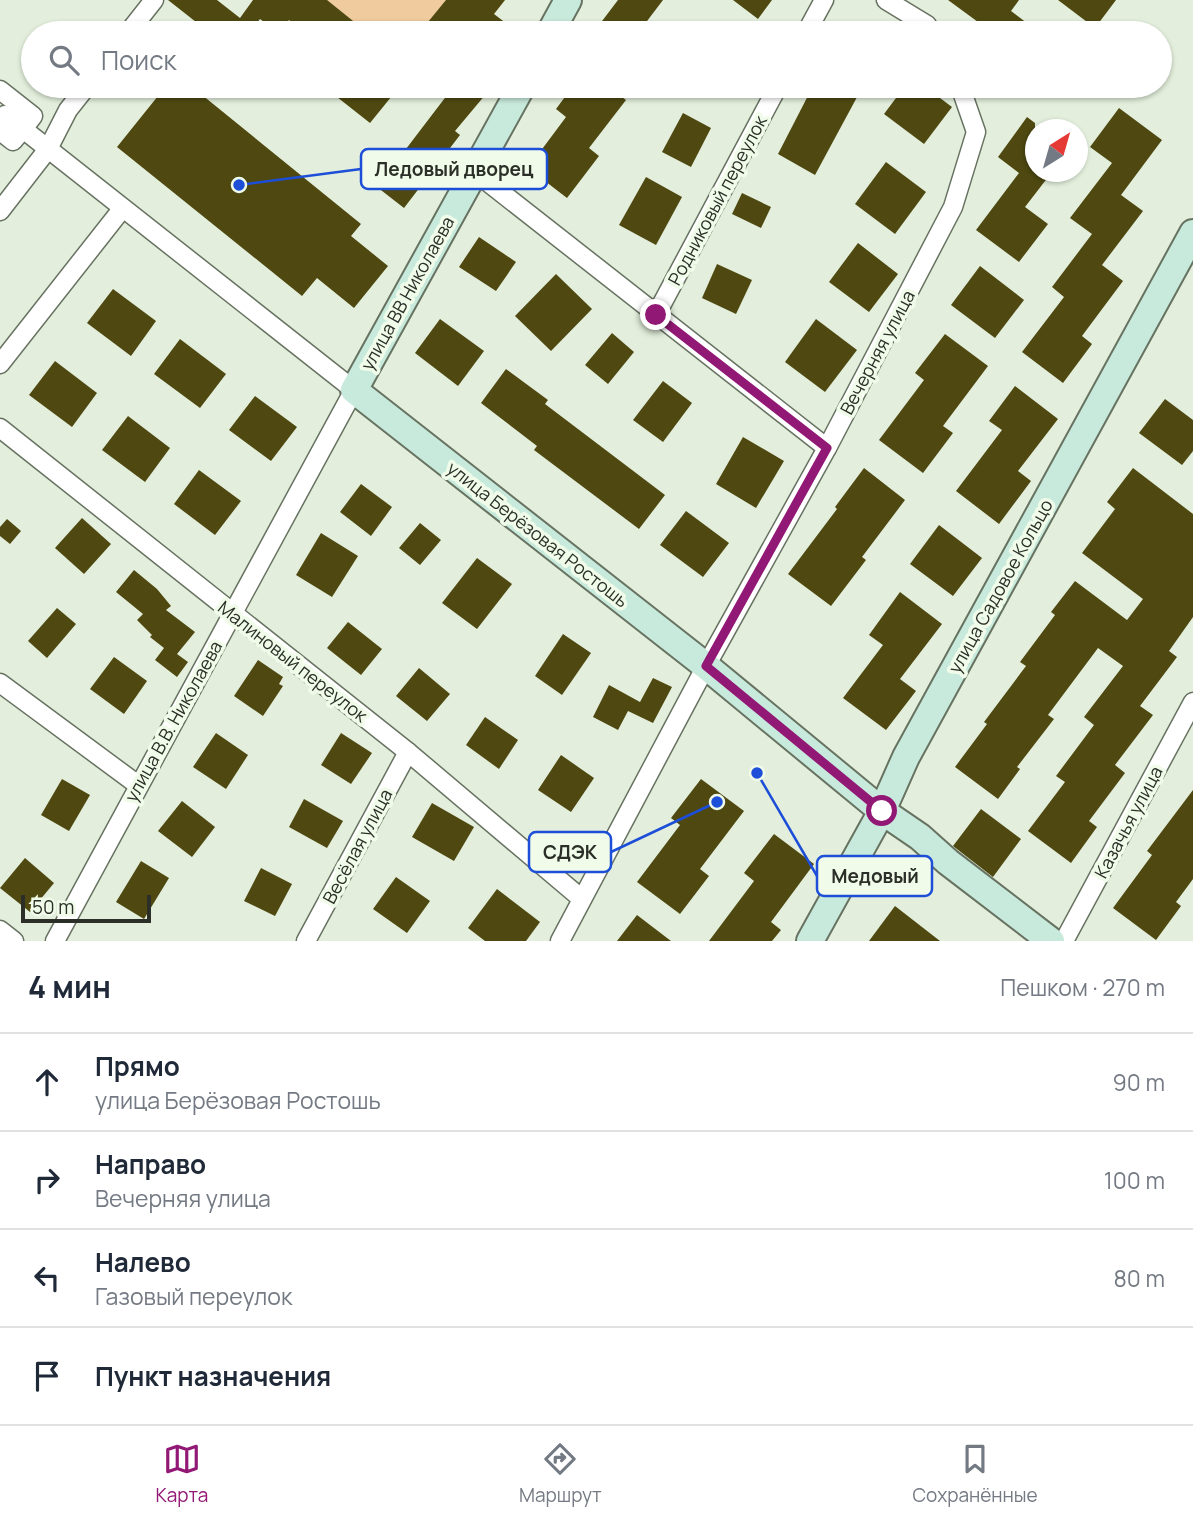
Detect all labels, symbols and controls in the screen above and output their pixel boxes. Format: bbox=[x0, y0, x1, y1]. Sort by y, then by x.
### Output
search box bbox=[21, 21, 1172, 98]
icon: search bbox=[45, 41, 83, 79]
text: Поиск bbox=[101, 42, 176, 78]
street label: Родниковый переулок bbox=[662, 110, 772, 289]
north arrow bbox=[1025, 119, 1088, 182]
callout: Ледовый дворец bbox=[361, 149, 547, 189]
text: Ледовый дворец bbox=[375, 156, 534, 182]
street label: улица ВВ Николаева bbox=[355, 212, 459, 374]
street label: Вечерняя улица bbox=[834, 286, 920, 418]
route end bbox=[640, 299, 671, 330]
street label: улица Берёзовая Ростошь bbox=[442, 456, 634, 612]
street label: улица Садовое Кольцо bbox=[942, 495, 1058, 677]
street label: Малиновый переулок bbox=[213, 595, 373, 728]
street label: улица В.В. Николаева bbox=[119, 636, 227, 806]
street label: Казачья улица bbox=[1088, 762, 1168, 882]
street label: Весёлая улица bbox=[317, 784, 397, 908]
route start bbox=[866, 795, 897, 826]
callout: СДЭК bbox=[529, 832, 611, 872]
text: СДЭК bbox=[543, 839, 598, 865]
callout: Медовый bbox=[817, 856, 932, 896]
text: Медовый bbox=[831, 863, 919, 889]
scale bar bbox=[21, 892, 150, 924]
text: 50 m bbox=[32, 894, 74, 920]
text: 4 мин bbox=[28, 966, 111, 1007]
text: Пешком · 270 m bbox=[1000, 971, 1165, 1003]
text: Прямо bbox=[95, 1048, 180, 1084]
icon: ahead bbox=[28, 1063, 66, 1101]
text: 90 m bbox=[1113, 1066, 1165, 1098]
text: улица Берёзовая Ростошь bbox=[95, 1084, 381, 1116]
text: Направо bbox=[95, 1146, 206, 1182]
icon: right bbox=[28, 1161, 66, 1199]
text: 100 m bbox=[1104, 1164, 1165, 1196]
text: Вечерняя улица bbox=[95, 1182, 271, 1214]
text: Налево bbox=[95, 1244, 191, 1280]
icon: left bbox=[28, 1259, 66, 1297]
text: 80 m bbox=[1114, 1262, 1165, 1294]
text: Газовый переулок bbox=[95, 1280, 292, 1312]
icon: arrive bbox=[28, 1357, 66, 1395]
text: Пункт назначения bbox=[95, 1358, 331, 1394]
tab: Карта bbox=[155, 1440, 208, 1508]
tab: Маршрут bbox=[519, 1440, 602, 1508]
tab: Сохранённые bbox=[913, 1440, 1038, 1508]

